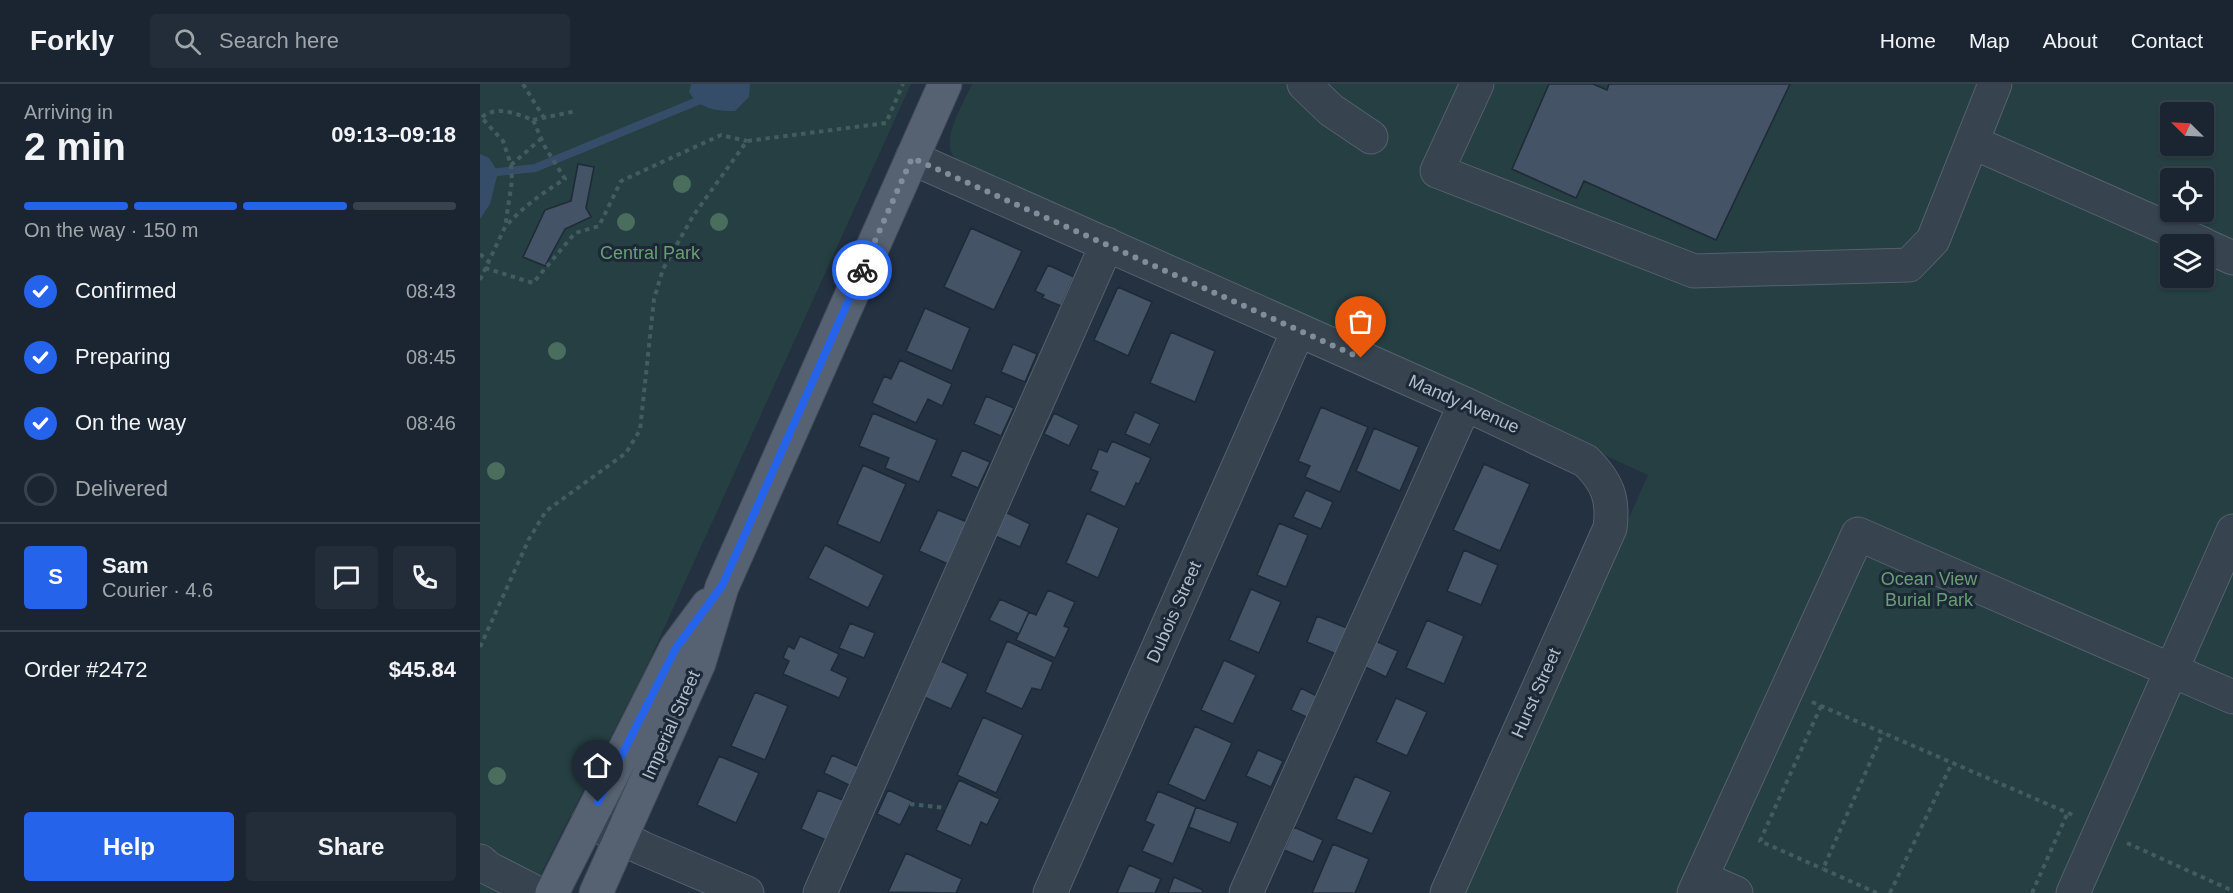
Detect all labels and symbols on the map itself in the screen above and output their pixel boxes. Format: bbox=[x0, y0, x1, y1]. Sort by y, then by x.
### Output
north arrow bbox=[2160, 102, 2214, 156]
courier bbox=[832, 240, 892, 300]
park label: Central Park bbox=[600, 243, 701, 263]
pin bbox=[1335, 296, 1386, 358]
street label: Mandy Avenue bbox=[1406, 371, 1522, 437]
street label: Dubois Street bbox=[1143, 558, 1205, 666]
park label: Ocean View Burial Park bbox=[1881, 569, 1978, 610]
street label: Hurst Street bbox=[1507, 645, 1565, 741]
street label: Imperial Street bbox=[638, 667, 704, 783]
pin bbox=[572, 740, 623, 802]

